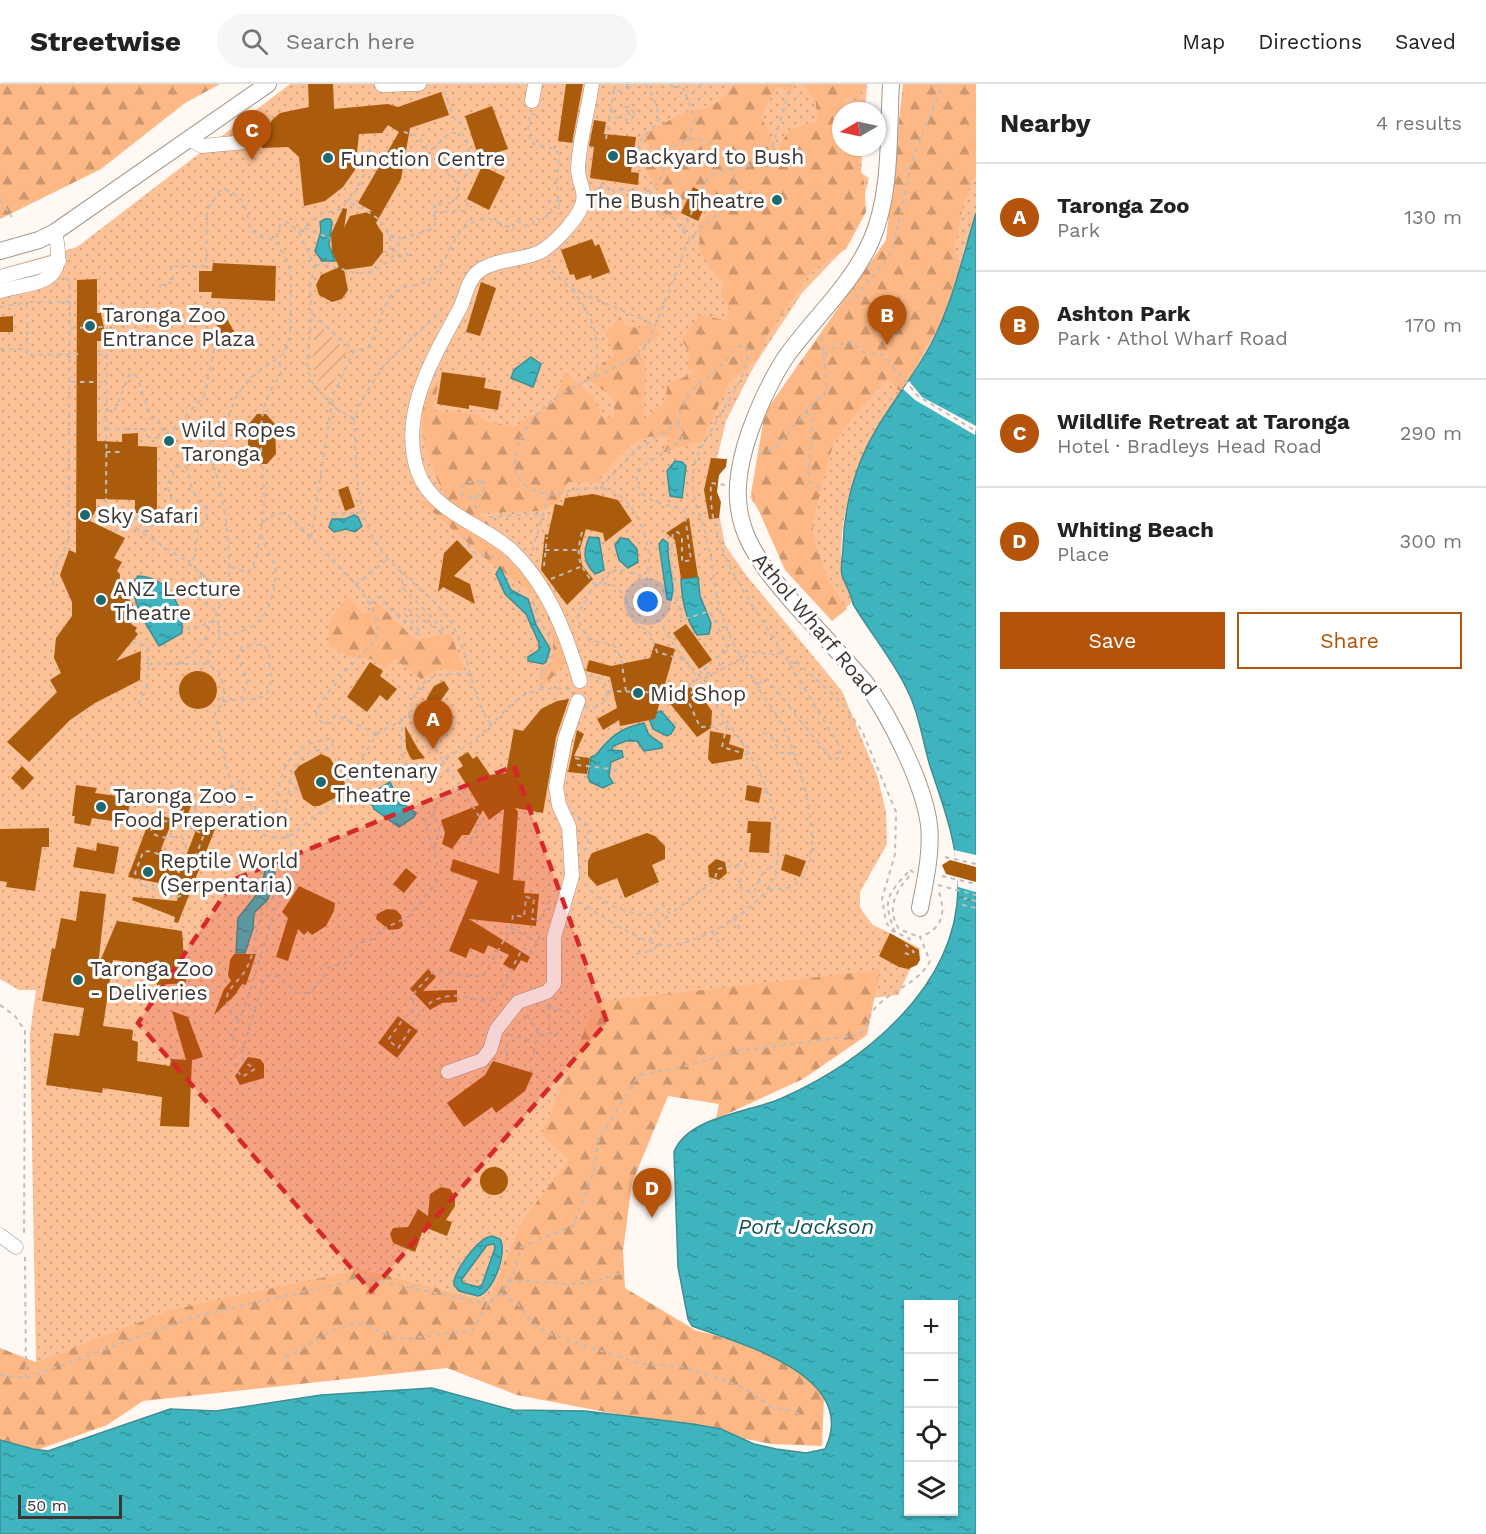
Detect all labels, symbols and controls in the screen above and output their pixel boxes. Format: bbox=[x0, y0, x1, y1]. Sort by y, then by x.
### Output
search box bbox=[217, 14, 637, 68]
text: Streetwise bbox=[30, 25, 181, 58]
icon: search bbox=[238, 25, 271, 58]
text: Search here bbox=[286, 29, 415, 54]
text: Map bbox=[1182, 29, 1225, 54]
text: Directions bbox=[1258, 29, 1362, 54]
text: Saved bbox=[1395, 29, 1456, 54]
north arrow bbox=[832, 102, 886, 156]
text: Nearby bbox=[1000, 108, 1091, 138]
pin: C bbox=[232, 110, 272, 160]
text: 4 results bbox=[1376, 111, 1462, 135]
place label: Backyard to Bush bbox=[625, 144, 804, 169]
place label: Function Centre bbox=[340, 146, 505, 171]
marker: Backyard to Bush bbox=[606, 149, 620, 163]
marker: Function Centre bbox=[321, 151, 335, 165]
place label: The Bush Theatre bbox=[585, 188, 765, 213]
marker: The Bush Theatre bbox=[770, 193, 784, 207]
text: Taronga Zoo bbox=[1057, 193, 1190, 218]
text: A bbox=[1013, 205, 1026, 229]
text: 130 m bbox=[1404, 205, 1462, 229]
text: Park bbox=[1057, 218, 1100, 242]
pin: B bbox=[868, 296, 906, 345]
text: Ashton Park bbox=[1057, 301, 1190, 326]
place label: Taronga Zoo Entrance Plaza bbox=[102, 302, 256, 351]
text: B bbox=[1013, 313, 1026, 337]
text: 170 m bbox=[1405, 313, 1462, 337]
marker: Taronga Zoo Entrance Plaza bbox=[83, 319, 97, 333]
text: Park · Athol Wharf Road bbox=[1057, 326, 1288, 350]
text: Wildlife Retreat at Taronga bbox=[1057, 409, 1350, 434]
place label: Wild Ropes Taronga bbox=[181, 417, 296, 466]
text: C bbox=[1013, 421, 1026, 445]
text: 290 m bbox=[1400, 421, 1462, 445]
marker: Wild Ropes Taronga bbox=[162, 434, 176, 448]
text: Hotel · Bradleys Head Road bbox=[1057, 434, 1322, 458]
place label: Sky Safari bbox=[97, 503, 199, 528]
marker: Sky Safari bbox=[78, 508, 92, 522]
text: Whiting Beach bbox=[1057, 517, 1214, 542]
text: D bbox=[1012, 529, 1027, 553]
text: 300 m bbox=[1400, 529, 1462, 553]
text: Place bbox=[1057, 542, 1109, 566]
street label: Athol Wharf Road bbox=[748, 547, 882, 701]
place label: ANZ Lecture Theatre bbox=[113, 576, 241, 625]
your location bbox=[633, 587, 662, 616]
marker: ANZ Lecture Theatre bbox=[94, 593, 108, 607]
button: Save bbox=[1000, 612, 1225, 669]
button: Share bbox=[1237, 612, 1462, 669]
place label: Mid Shop bbox=[650, 681, 746, 706]
marker: Mid Shop bbox=[631, 686, 645, 700]
pin: A bbox=[414, 700, 452, 749]
place label: Centenary Theatre bbox=[333, 758, 438, 807]
marker: Centenary Theatre bbox=[314, 775, 328, 789]
place label: Taronga Zoo - Food Preperation bbox=[113, 783, 288, 832]
marker: Taronga Zoo - Food Preperation bbox=[94, 800, 108, 814]
place label: Reptile World (Serpentaria) bbox=[160, 848, 299, 897]
marker: Reptile World (Serpentaria) bbox=[141, 865, 155, 879]
place label: Taronga Zoo - Deliveries bbox=[90, 956, 214, 1005]
marker: Taronga Zoo - Deliveries bbox=[71, 973, 85, 987]
pin: D bbox=[632, 1168, 672, 1218]
water label: Port Jackson bbox=[738, 1214, 874, 1239]
map controls bbox=[904, 1300, 958, 1516]
button: + bbox=[904, 1300, 958, 1354]
button: − bbox=[904, 1354, 958, 1408]
button: locate bbox=[904, 1408, 958, 1462]
button: layers bbox=[904, 1462, 958, 1516]
scale bar bbox=[18, 1492, 122, 1520]
text: 50 m bbox=[27, 1496, 67, 1515]

